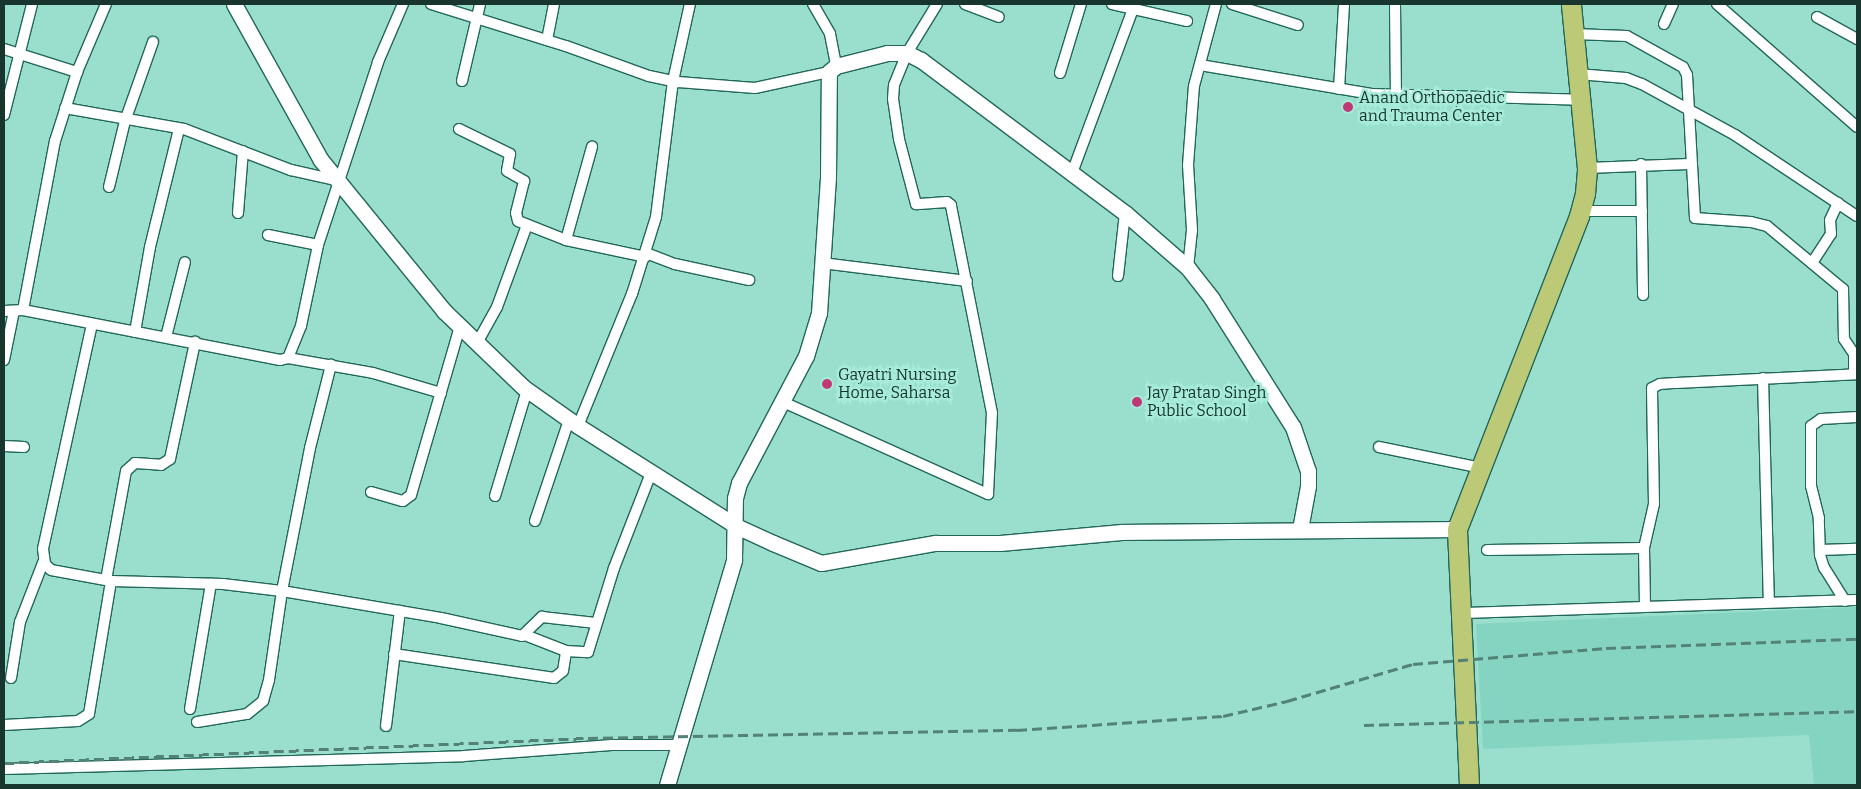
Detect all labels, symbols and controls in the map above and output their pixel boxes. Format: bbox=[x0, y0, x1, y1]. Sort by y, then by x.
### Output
place label: Anand Orthopaedic and Trauma Center bbox=[1359, 88, 1505, 126]
marker: Anand Orthopaedic and Trauma Center bbox=[1341, 100, 1355, 114]
place label: Gayatri Nursing Home, Saharsa bbox=[838, 365, 956, 403]
marker: Gayatri Nursing Home, Saharsa bbox=[820, 377, 834, 391]
place label: Jay Pratap Singh Public School bbox=[1147, 383, 1266, 421]
marker: Jay Pratap Singh Public School bbox=[1131, 396, 1143, 408]

